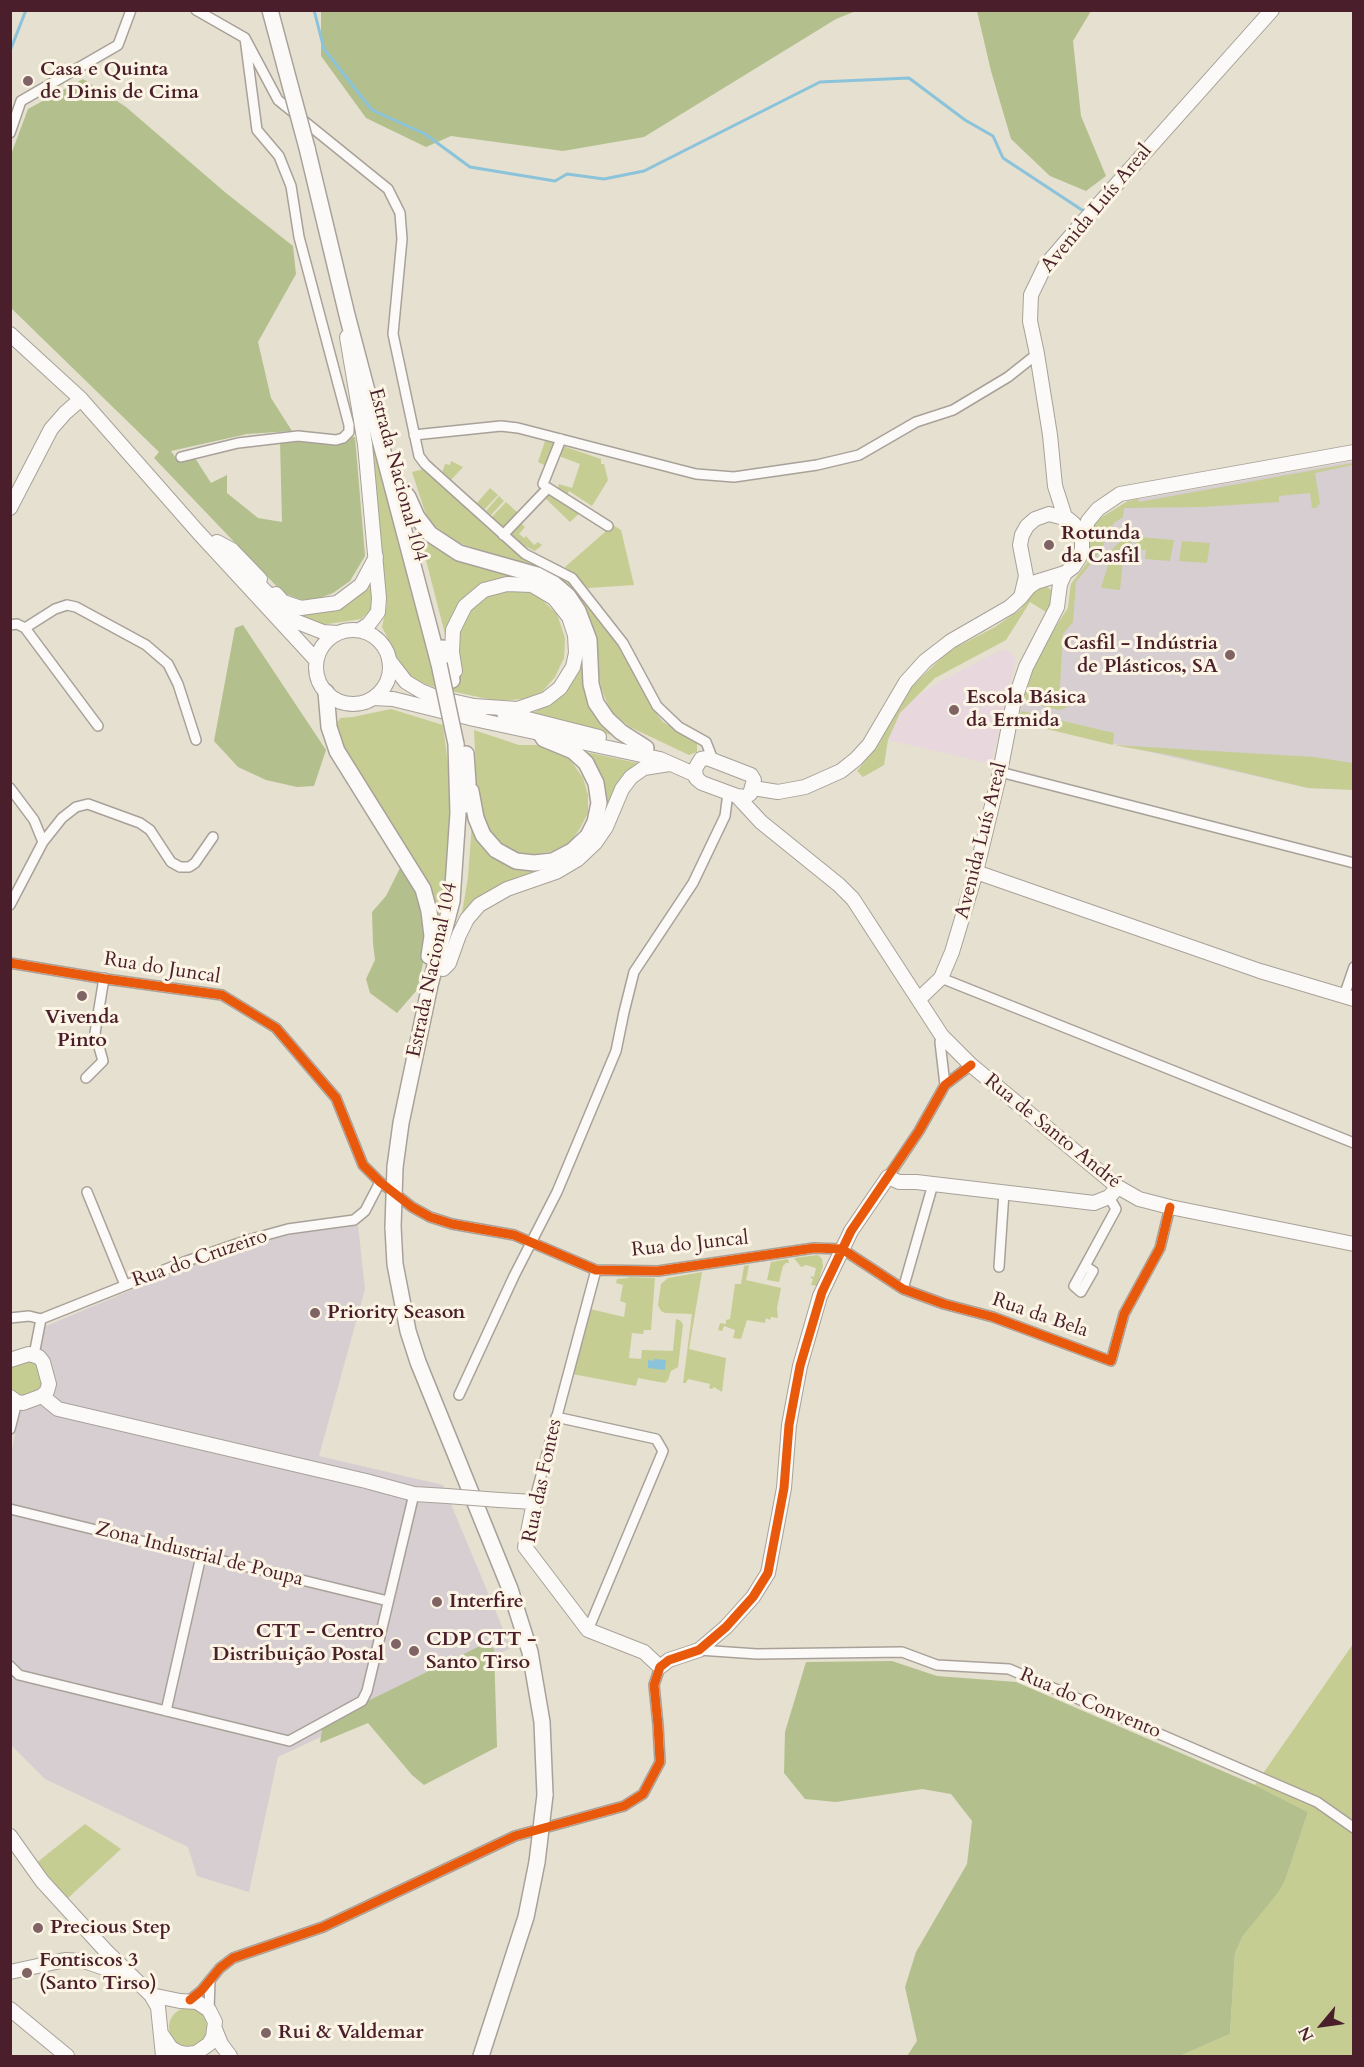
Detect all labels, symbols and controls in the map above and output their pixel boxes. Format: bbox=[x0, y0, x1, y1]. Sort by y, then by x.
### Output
place label: Casa e Quinta de Dinis de Cima bbox=[40, 58, 199, 105]
marker: Casa e Quinta de Dinis de Cima bbox=[21, 74, 35, 88]
street label: Avenida Luís Areal bbox=[1036, 140, 1158, 278]
street label: Estrada Nacional 104 bbox=[362, 386, 432, 564]
place label: Rotunda da Casfil bbox=[1061, 522, 1140, 569]
marker: Rotunda da Casfil bbox=[1042, 538, 1056, 552]
place label: Casfil - Indústria de Plásticos, SA bbox=[1063, 632, 1218, 679]
marker: Casfil - Indústria de Plásticos, SA bbox=[1223, 648, 1237, 662]
place label: Escola Básica da Ermida bbox=[966, 686, 1086, 733]
marker: Escola Básica da Ermida bbox=[947, 703, 961, 717]
street label: Avenida Luís Areal bbox=[951, 760, 1013, 922]
street label: Estrada Nacional 104 bbox=[403, 880, 463, 1060]
street label: Rua do Juncal bbox=[102, 948, 222, 990]
marker: Vivenda Pinto bbox=[75, 989, 89, 1003]
place label: Vivenda Pinto bbox=[45, 1006, 119, 1053]
street label: Rua de Santo André bbox=[979, 1069, 1125, 1195]
street label: Rua do Cruzeiro bbox=[129, 1225, 271, 1293]
street label: Rua do Juncal bbox=[630, 1227, 750, 1263]
street label: Rua da Bela bbox=[989, 1288, 1091, 1344]
place label: Priority Season bbox=[327, 1301, 465, 1325]
marker: Priority Season bbox=[308, 1306, 322, 1320]
street label: Rua das Fontes bbox=[518, 1417, 568, 1545]
street label: Zona Industrial de Poupa bbox=[93, 1518, 305, 1592]
place label: Interfire bbox=[449, 1590, 524, 1614]
marker: Interfire bbox=[430, 1595, 444, 1609]
place label: CTT - Centro Distribuição Postal bbox=[212, 1620, 384, 1667]
place label: CDP CTT - Santo Tirso bbox=[426, 1628, 536, 1675]
marker: CTT - Centro Distribuição Postal bbox=[389, 1637, 403, 1651]
marker: CDP CTT - Santo Tirso bbox=[407, 1644, 421, 1658]
street label: Rua do Convento bbox=[1016, 1663, 1164, 1745]
place label: Precious Step bbox=[50, 1916, 171, 1940]
marker: Precious Step bbox=[31, 1921, 45, 1935]
place label: Fontiscos 3 (Santo Tirso) bbox=[39, 1949, 157, 1996]
marker: Fontiscos 3 (Santo Tirso) bbox=[20, 1966, 34, 1980]
north arrow bbox=[1292, 1995, 1352, 2055]
place label: Rui & Valdemar bbox=[278, 2021, 424, 2045]
text: N bbox=[1293, 2022, 1319, 2045]
marker: Rui & Valdemar bbox=[259, 2026, 273, 2040]

